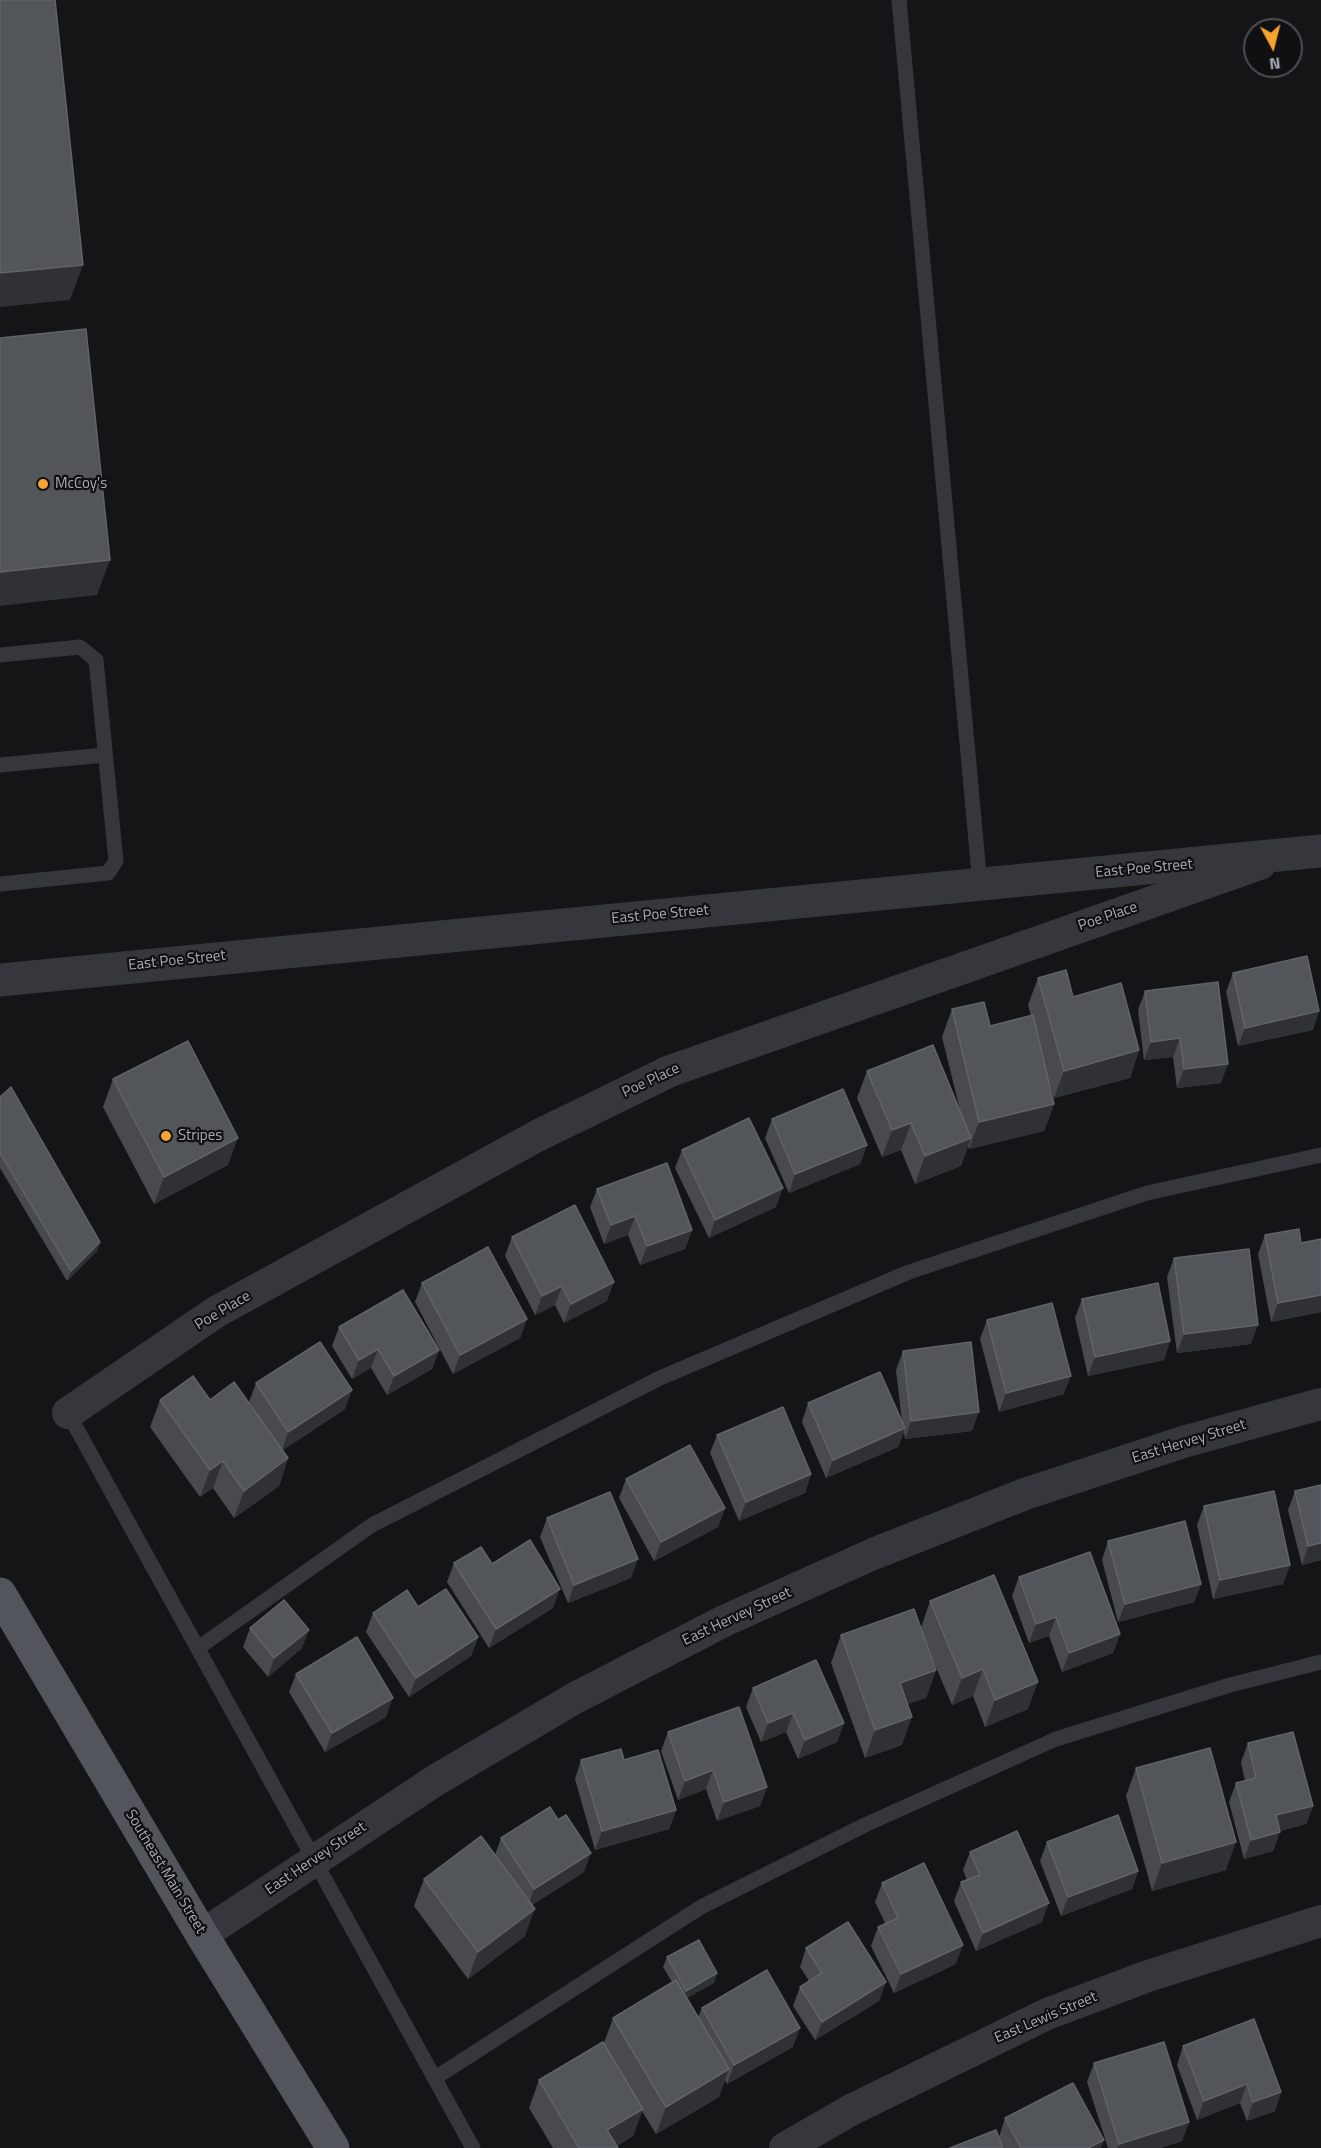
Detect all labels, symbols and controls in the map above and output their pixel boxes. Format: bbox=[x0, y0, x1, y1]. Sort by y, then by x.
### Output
north arrow bbox=[1243, 18, 1303, 78]
text: N bbox=[1268, 51, 1282, 76]
place label: McCoy's bbox=[55, 475, 107, 493]
marker: McCoy's bbox=[36, 477, 50, 491]
street label: East Poe Street bbox=[1095, 856, 1193, 882]
street label: Poe Place bbox=[1076, 898, 1140, 936]
street label: East Poe Street bbox=[611, 902, 709, 928]
street label: East Poe Street bbox=[128, 947, 226, 975]
street label: Poe Place bbox=[619, 1060, 683, 1102]
place label: Stripes bbox=[178, 1127, 222, 1145]
marker: Stripes bbox=[159, 1129, 173, 1143]
street label: Poe Place bbox=[192, 1287, 254, 1335]
street label: East Hervey Street bbox=[1130, 1416, 1248, 1468]
street label: East Hervey Street bbox=[680, 1584, 794, 1650]
street label: Southeast Main Street bbox=[121, 1807, 209, 1937]
street label: East Hervey Street bbox=[262, 1819, 370, 1899]
street label: East Lewis Street bbox=[992, 1988, 1100, 2048]

